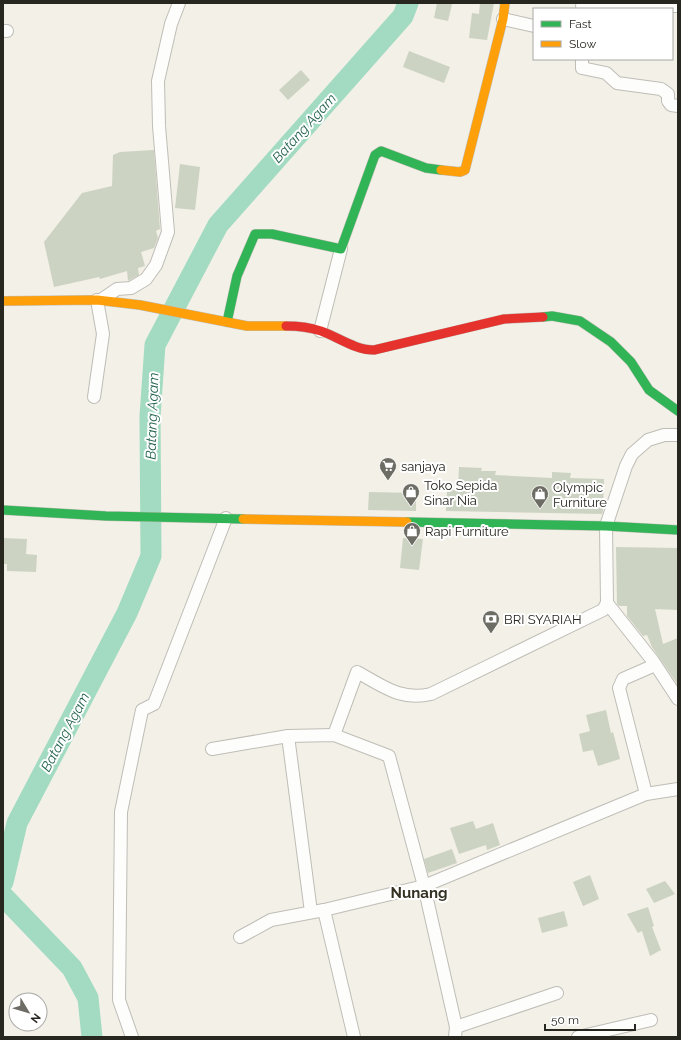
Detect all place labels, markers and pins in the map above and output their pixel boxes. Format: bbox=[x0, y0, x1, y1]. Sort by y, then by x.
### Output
supermarket icon: sanjaya bbox=[378, 456, 398, 481]
place label: sanjaya bbox=[401, 459, 446, 474]
place label: Toko Sepida Sinar Nia bbox=[424, 478, 497, 508]
place label: Olympic Furniture bbox=[553, 480, 607, 510]
shop icon: Toko Sepida Sinar Nia bbox=[401, 482, 421, 507]
shop icon: Olympic Furniture bbox=[530, 484, 550, 509]
shop icon: Rapi Furniture bbox=[402, 521, 422, 546]
place label: Rapi Furniture bbox=[425, 524, 509, 539]
bank icon: BRI SYARIAH bbox=[481, 609, 501, 634]
place label: BRI SYARIAH bbox=[504, 612, 582, 627]

